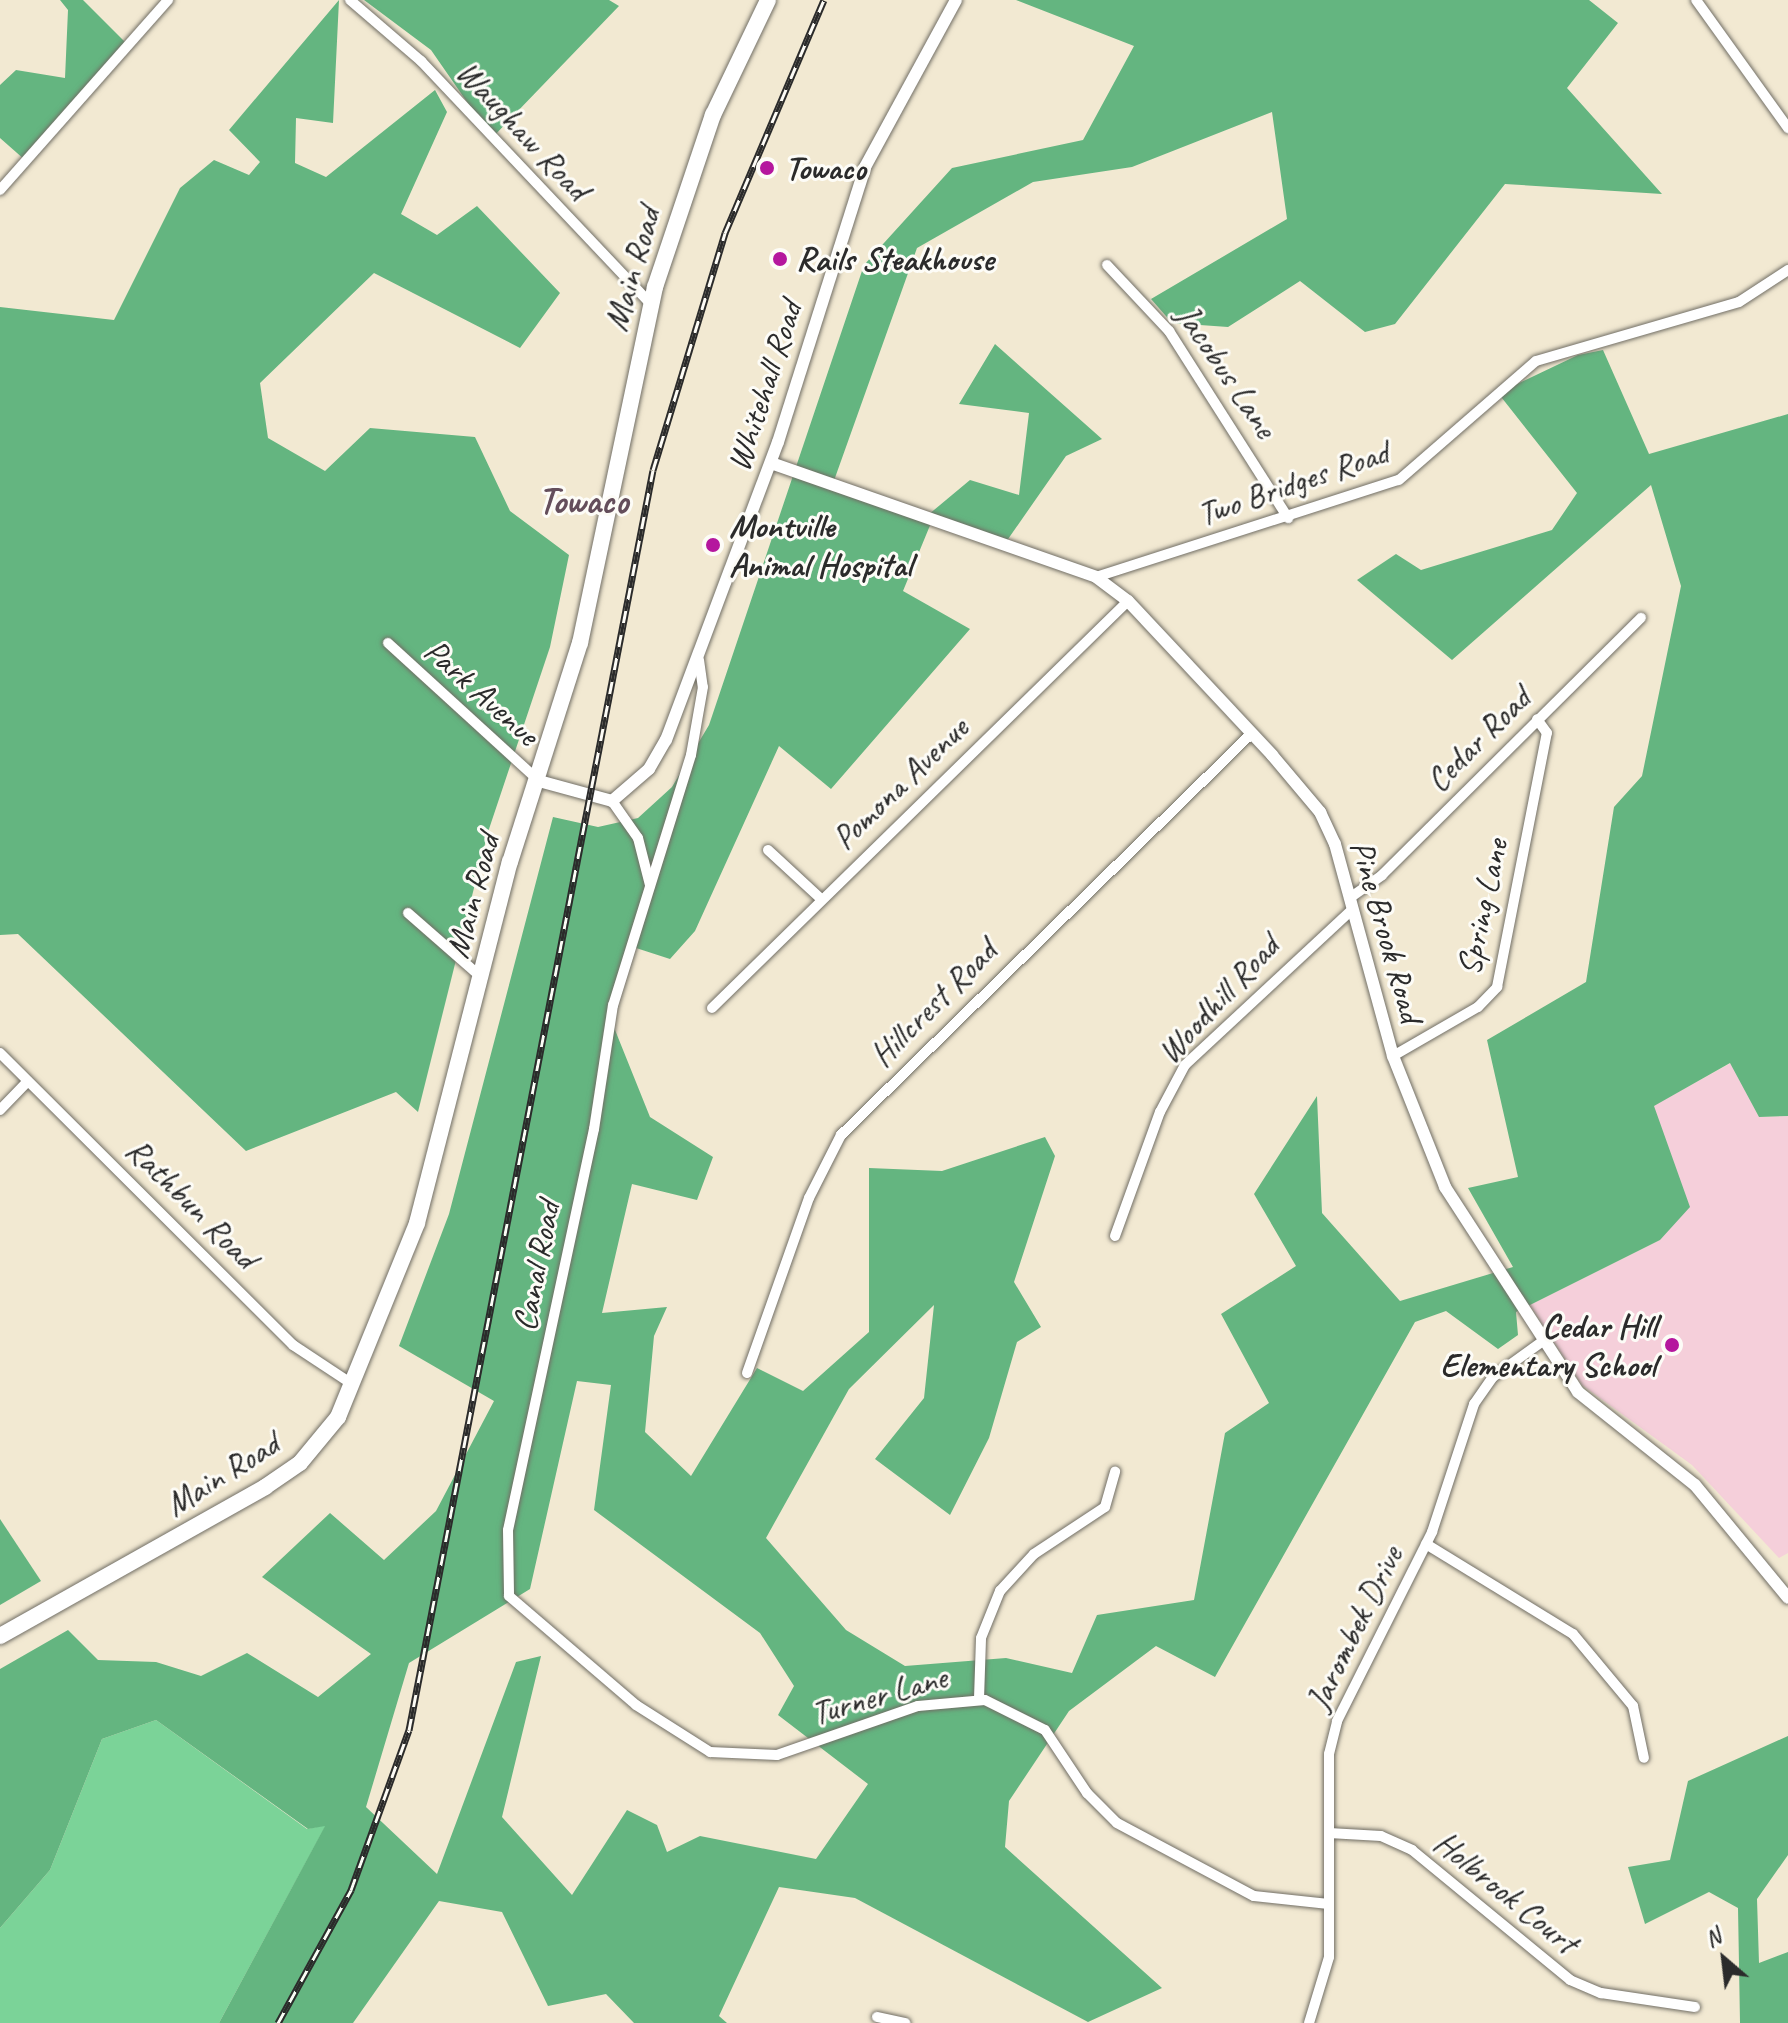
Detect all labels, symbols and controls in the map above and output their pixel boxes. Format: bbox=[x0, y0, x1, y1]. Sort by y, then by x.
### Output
street label: Waughaw Road bbox=[448, 52, 598, 208]
place label: Towaco bbox=[785, 148, 866, 188]
marker: Towaco bbox=[756, 157, 778, 179]
street label: Main Road bbox=[595, 203, 669, 335]
place label: Rails Steakhouse bbox=[796, 239, 993, 279]
marker: Rails Steakhouse bbox=[771, 250, 789, 268]
street label: Whitehall Road bbox=[717, 296, 811, 476]
street label: Jacobus Lane bbox=[1168, 297, 1286, 445]
street label: Two Bridges Road bbox=[1192, 431, 1394, 535]
district label: Towaco bbox=[538, 478, 628, 524]
place label: Montville Animal Hospital bbox=[729, 505, 912, 584]
marker: Montville Animal Hospital bbox=[704, 536, 722, 554]
street label: Park Avenue bbox=[416, 630, 548, 754]
street label: Cedar Road bbox=[1417, 678, 1539, 800]
street label: Pomona Avenue bbox=[823, 708, 977, 858]
street label: Main Road bbox=[436, 830, 508, 962]
street label: Pine Brook Road bbox=[1341, 835, 1433, 1027]
street label: Spring Lane bbox=[1448, 835, 1516, 979]
street label: Woodhill Road bbox=[1148, 926, 1288, 1072]
street label: Hillcrest Road bbox=[862, 932, 1004, 1074]
street label: Rathbun Road bbox=[118, 1129, 266, 1277]
street label: Canal Road bbox=[504, 1198, 568, 1334]
place label: Cedar Hill Elementary School bbox=[1440, 1305, 1656, 1384]
marker: Cedar Hill Elementary School bbox=[1663, 1336, 1681, 1354]
street label: Main Road bbox=[158, 1423, 286, 1525]
street label: Jarombek Drive bbox=[1297, 1539, 1411, 1717]
street label: Turner Lane bbox=[806, 1656, 952, 1734]
street label: Holbrook Court bbox=[1426, 1822, 1586, 1962]
north arrow bbox=[1684, 1919, 1764, 1999]
text: N bbox=[1700, 1922, 1725, 1953]

